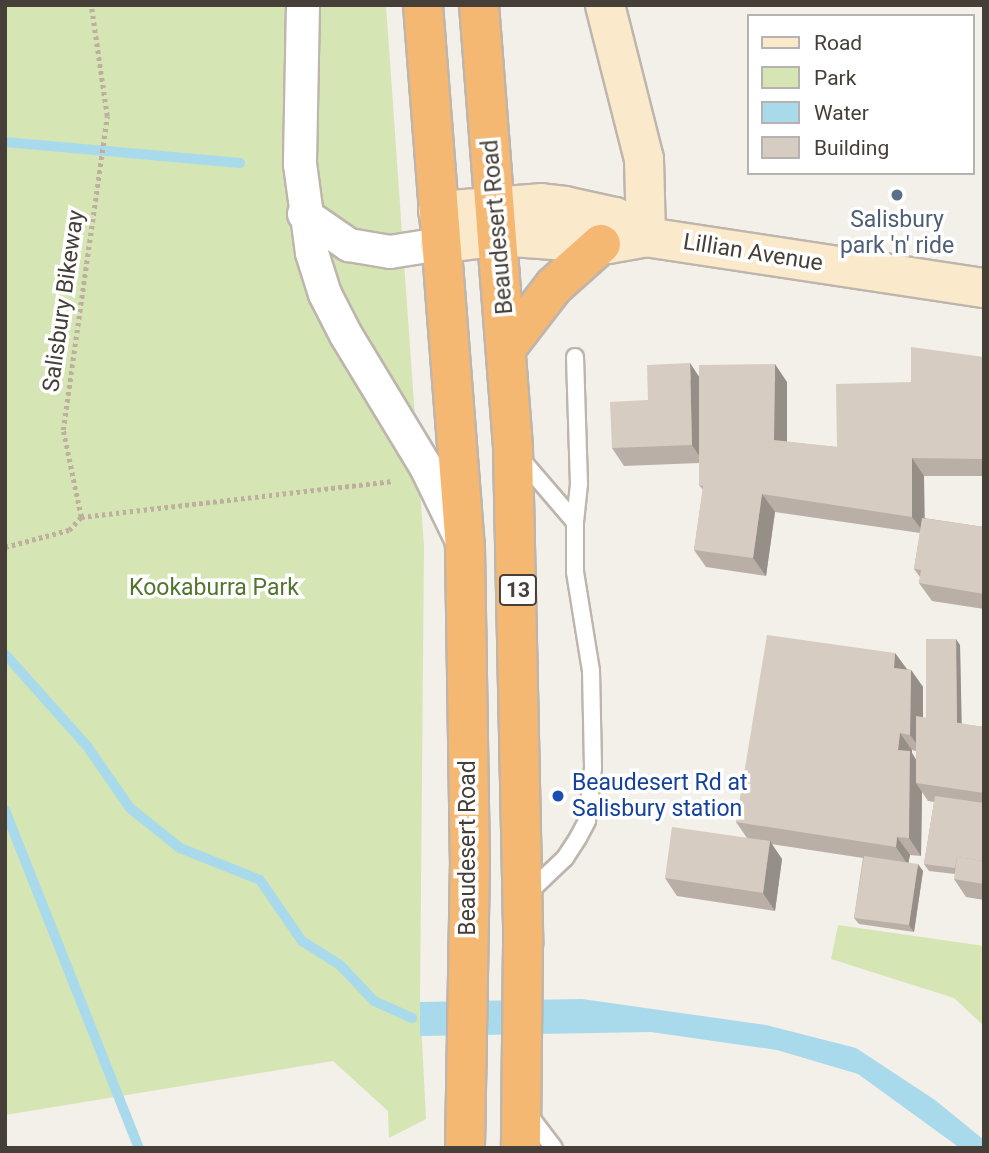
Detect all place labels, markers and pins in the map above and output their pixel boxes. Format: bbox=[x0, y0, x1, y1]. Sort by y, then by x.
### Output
marker: Salisbury park 'n' ride bbox=[889, 187, 905, 203]
place label: Salisbury park 'n' ride bbox=[840, 206, 954, 260]
place label: Beaudesert Rd at Salisbury station bbox=[572, 769, 747, 823]
marker: Beaudesert Rd at Salisbury station bbox=[550, 788, 566, 804]

